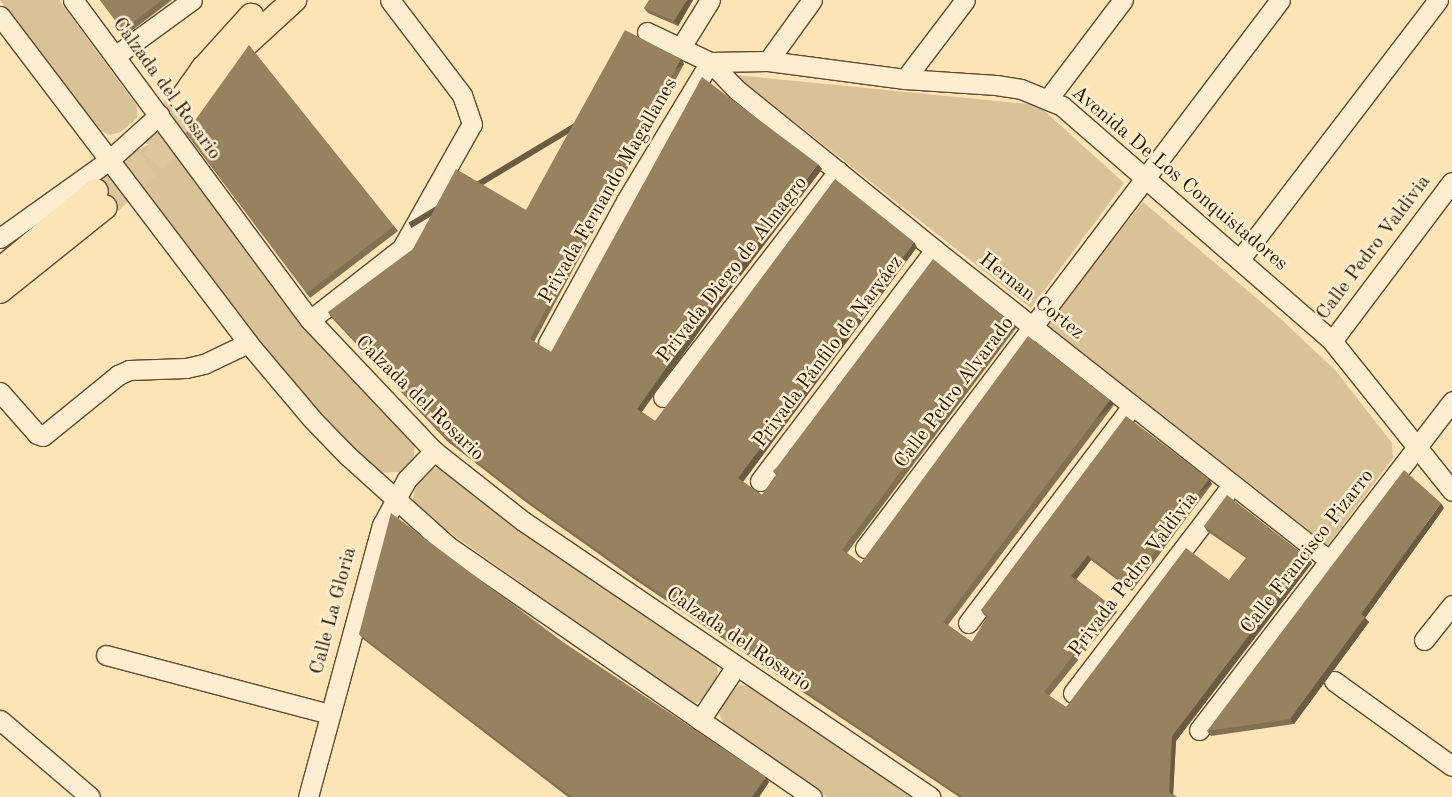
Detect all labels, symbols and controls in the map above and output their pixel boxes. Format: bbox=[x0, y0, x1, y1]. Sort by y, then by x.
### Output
street label: Calzada del Rosario bbox=[106, 13, 226, 165]
street label: Privada Fernando Magallanes bbox=[534, 74, 684, 308]
street label: Avenida De Los Conquistadores bbox=[1066, 81, 1292, 277]
street label: Calle Pedro Valdivia bbox=[1312, 171, 1436, 325]
street label: Privada Diego de Almagro bbox=[653, 172, 813, 368]
street label: Hernan Cortez bbox=[974, 249, 1088, 345]
street label: Privada Pánfilo de Narváez bbox=[749, 251, 909, 453]
street label: Calle Pedro Alvarado bbox=[890, 312, 1020, 474]
street label: Calzada del Rosario bbox=[349, 331, 489, 467]
street label: Calle Francisco Pizarro bbox=[1236, 465, 1380, 639]
street label: Privada Pedro Valdivia bbox=[1064, 488, 1204, 662]
street label: Calle La Gloria bbox=[305, 545, 363, 677]
street label: Calzada del Rosario bbox=[661, 582, 815, 698]

